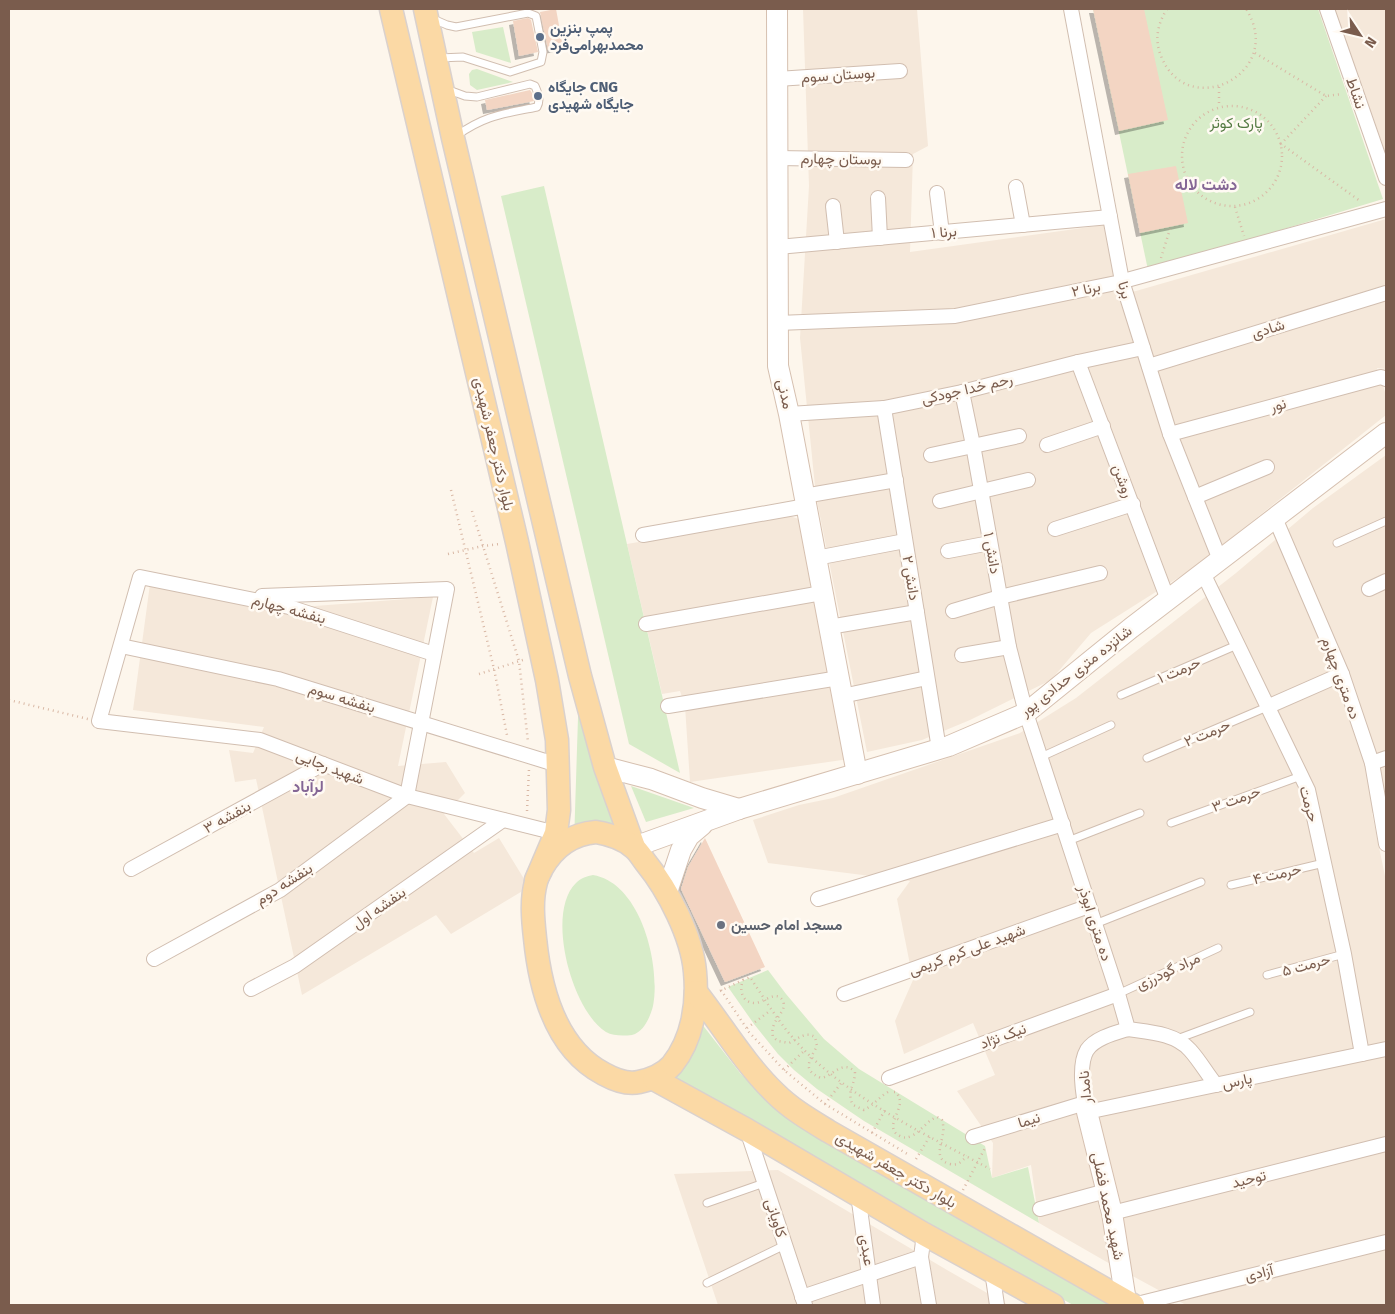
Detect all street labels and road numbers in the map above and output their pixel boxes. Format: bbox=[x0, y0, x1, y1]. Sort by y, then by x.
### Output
street label: بوستان سوم bbox=[800, 63, 876, 88]
street label: نشاط bbox=[1342, 75, 1370, 111]
street label: بوستان چهارم bbox=[800, 149, 882, 170]
street label: برنا ۱ bbox=[930, 222, 958, 242]
street label: برنا ۲ bbox=[1070, 277, 1102, 301]
street label: برنا bbox=[1114, 279, 1136, 301]
street label: شادی bbox=[1249, 315, 1287, 343]
street label: رحم خدا جودکی bbox=[920, 370, 1015, 409]
street label: بلوار دکتر جعفر شهیدی bbox=[469, 376, 518, 513]
street label: مدنی bbox=[772, 377, 797, 411]
street label: نور bbox=[1267, 394, 1288, 416]
street label: روشن bbox=[1108, 462, 1138, 501]
street label: دانش ۱ bbox=[979, 531, 1004, 575]
street label: دانش ۲ bbox=[898, 554, 923, 602]
street label: بنفشه چهارم bbox=[250, 591, 328, 628]
street label: شانزده متری حدادی پور bbox=[1016, 622, 1136, 722]
street label: ده متری چهارم bbox=[1317, 634, 1364, 722]
street label: حرمت ۱ bbox=[1155, 653, 1203, 687]
street label: بنفشه سوم bbox=[306, 679, 378, 718]
street label: حرمت ۲ bbox=[1181, 715, 1233, 751]
street label: شهید رجایی bbox=[293, 746, 367, 789]
street label: حرمت ۳ bbox=[1209, 782, 1263, 816]
street label: حرمت bbox=[1295, 784, 1323, 824]
street label: بنفشه ۳ bbox=[200, 797, 254, 837]
street label: بنفشه دوم bbox=[252, 859, 316, 910]
street label: حرمت ۴ bbox=[1251, 860, 1303, 888]
street label: ده متری ابوذر bbox=[1073, 882, 1116, 964]
street label: بنفشه اول bbox=[349, 883, 409, 933]
street label: شهید علی کرم کریمی bbox=[906, 920, 1028, 980]
street label: مراد گودرزی bbox=[1133, 948, 1203, 995]
street label: حرمت ۵ bbox=[1280, 950, 1332, 980]
street label: نیک نژاد bbox=[977, 1019, 1029, 1053]
street label: پارس bbox=[1220, 1069, 1254, 1094]
street label: نامدار bbox=[1075, 1070, 1095, 1105]
street label: نیما bbox=[1016, 1108, 1042, 1132]
street label: بلوار دکتر جعفر شهیدی bbox=[832, 1128, 960, 1213]
street label: شهید محمد فضلی bbox=[1087, 1150, 1128, 1262]
street label: توحید bbox=[1230, 1166, 1268, 1192]
street label: کاویانی bbox=[760, 1196, 791, 1240]
street label: عبدی bbox=[855, 1233, 878, 1267]
street label: آزادی bbox=[1243, 1260, 1277, 1286]

